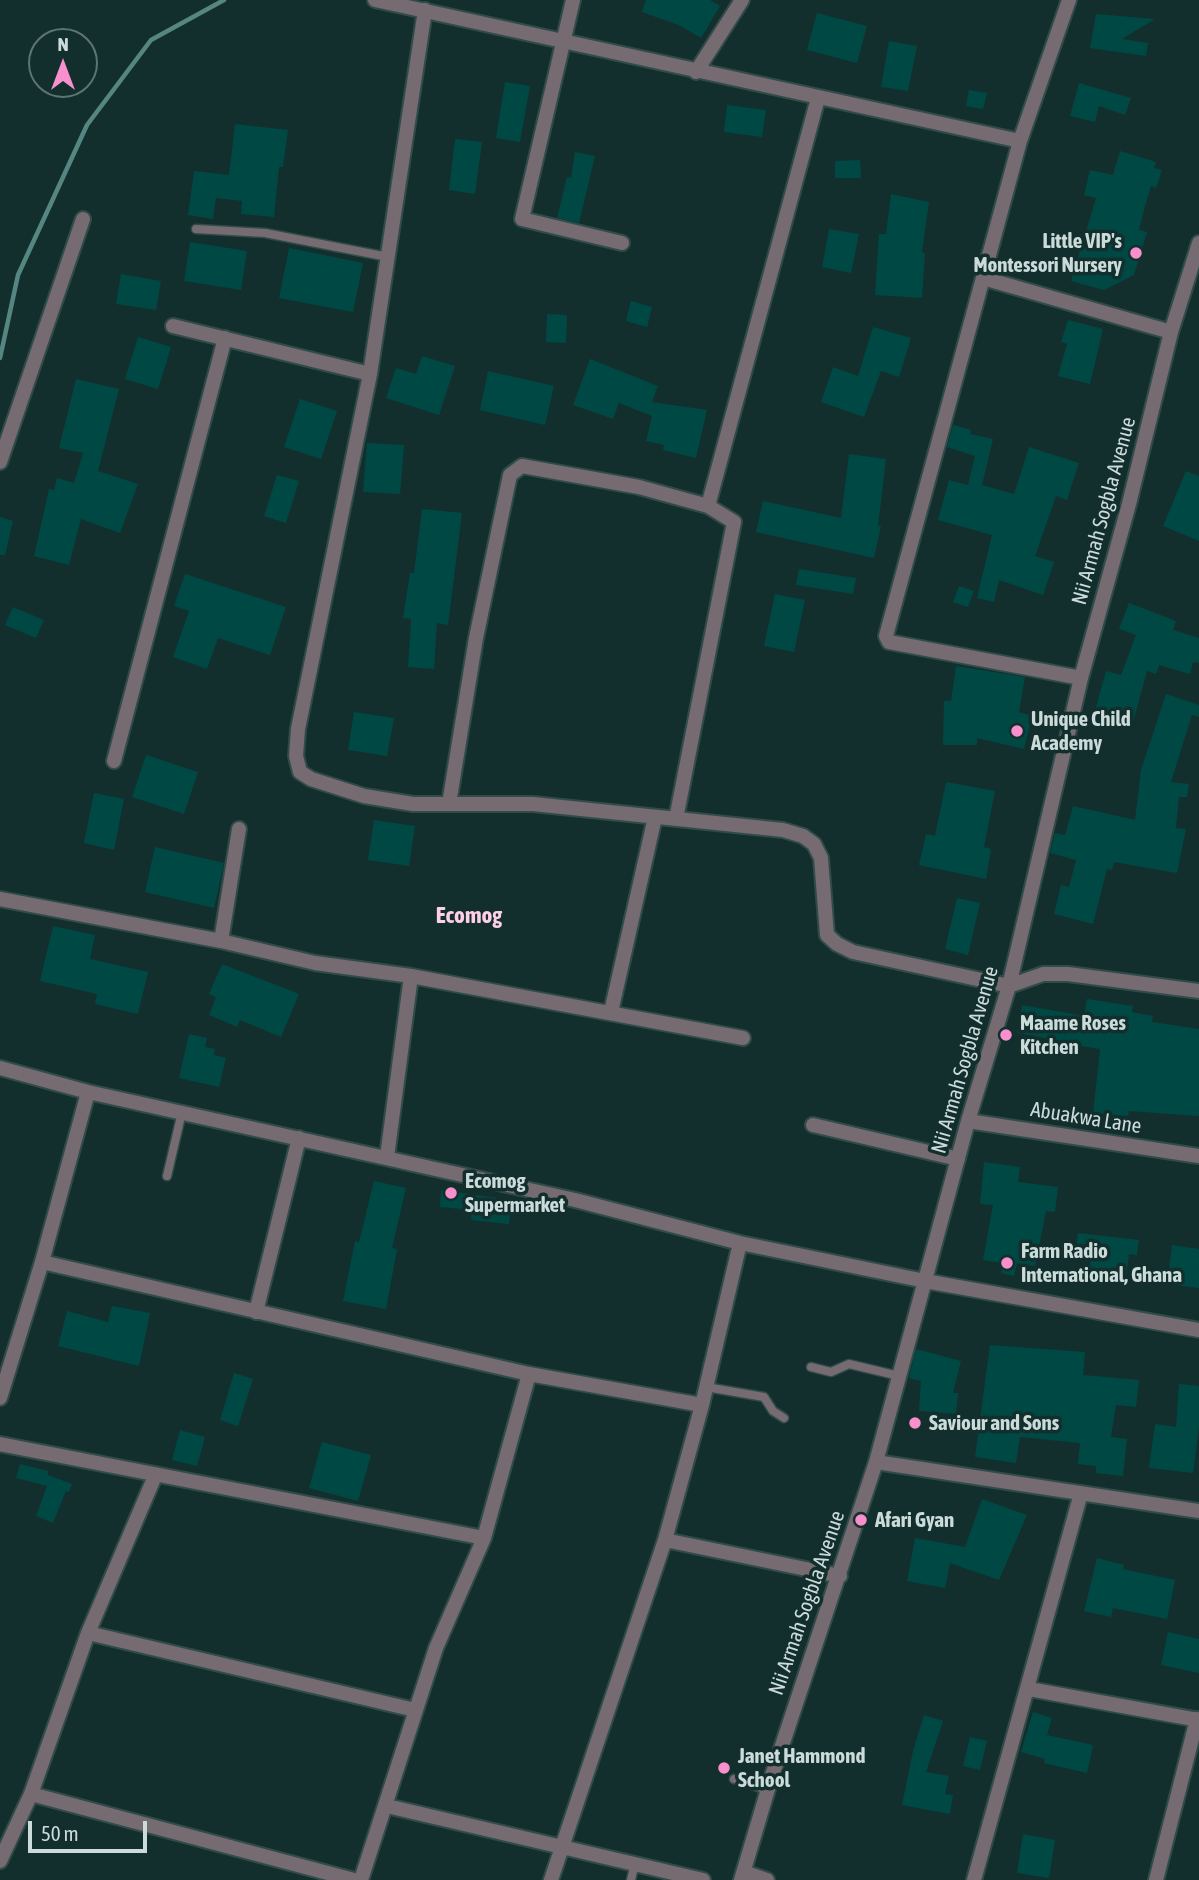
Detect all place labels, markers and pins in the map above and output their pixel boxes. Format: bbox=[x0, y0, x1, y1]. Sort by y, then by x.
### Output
place label: Little VIP's Montessori Nursery bbox=[973, 228, 1122, 278]
marker: Little VIP's Montessori Nursery bbox=[1128, 245, 1144, 261]
place label: Unique Child Academy bbox=[1031, 706, 1131, 756]
marker: Unique Child Academy bbox=[1009, 723, 1025, 739]
place label: Maame Roses Kitchen bbox=[1020, 1010, 1126, 1060]
marker: Maame Roses Kitchen bbox=[998, 1027, 1014, 1043]
place label: Ecomog Supermarket bbox=[465, 1168, 565, 1218]
marker: Ecomog Supermarket bbox=[443, 1185, 459, 1201]
place label: Farm Radio International, Ghana bbox=[1021, 1238, 1182, 1288]
marker: Farm Radio International, Ghana bbox=[999, 1255, 1015, 1271]
place label: Saviour and Sons bbox=[929, 1410, 1059, 1436]
marker: Saviour and Sons bbox=[907, 1415, 923, 1431]
place label: Afari Gyan bbox=[875, 1507, 954, 1533]
marker: Afari Gyan bbox=[853, 1512, 869, 1528]
place label: Janet Hammond School bbox=[738, 1743, 865, 1793]
marker: Janet Hammond School bbox=[716, 1760, 732, 1776]

